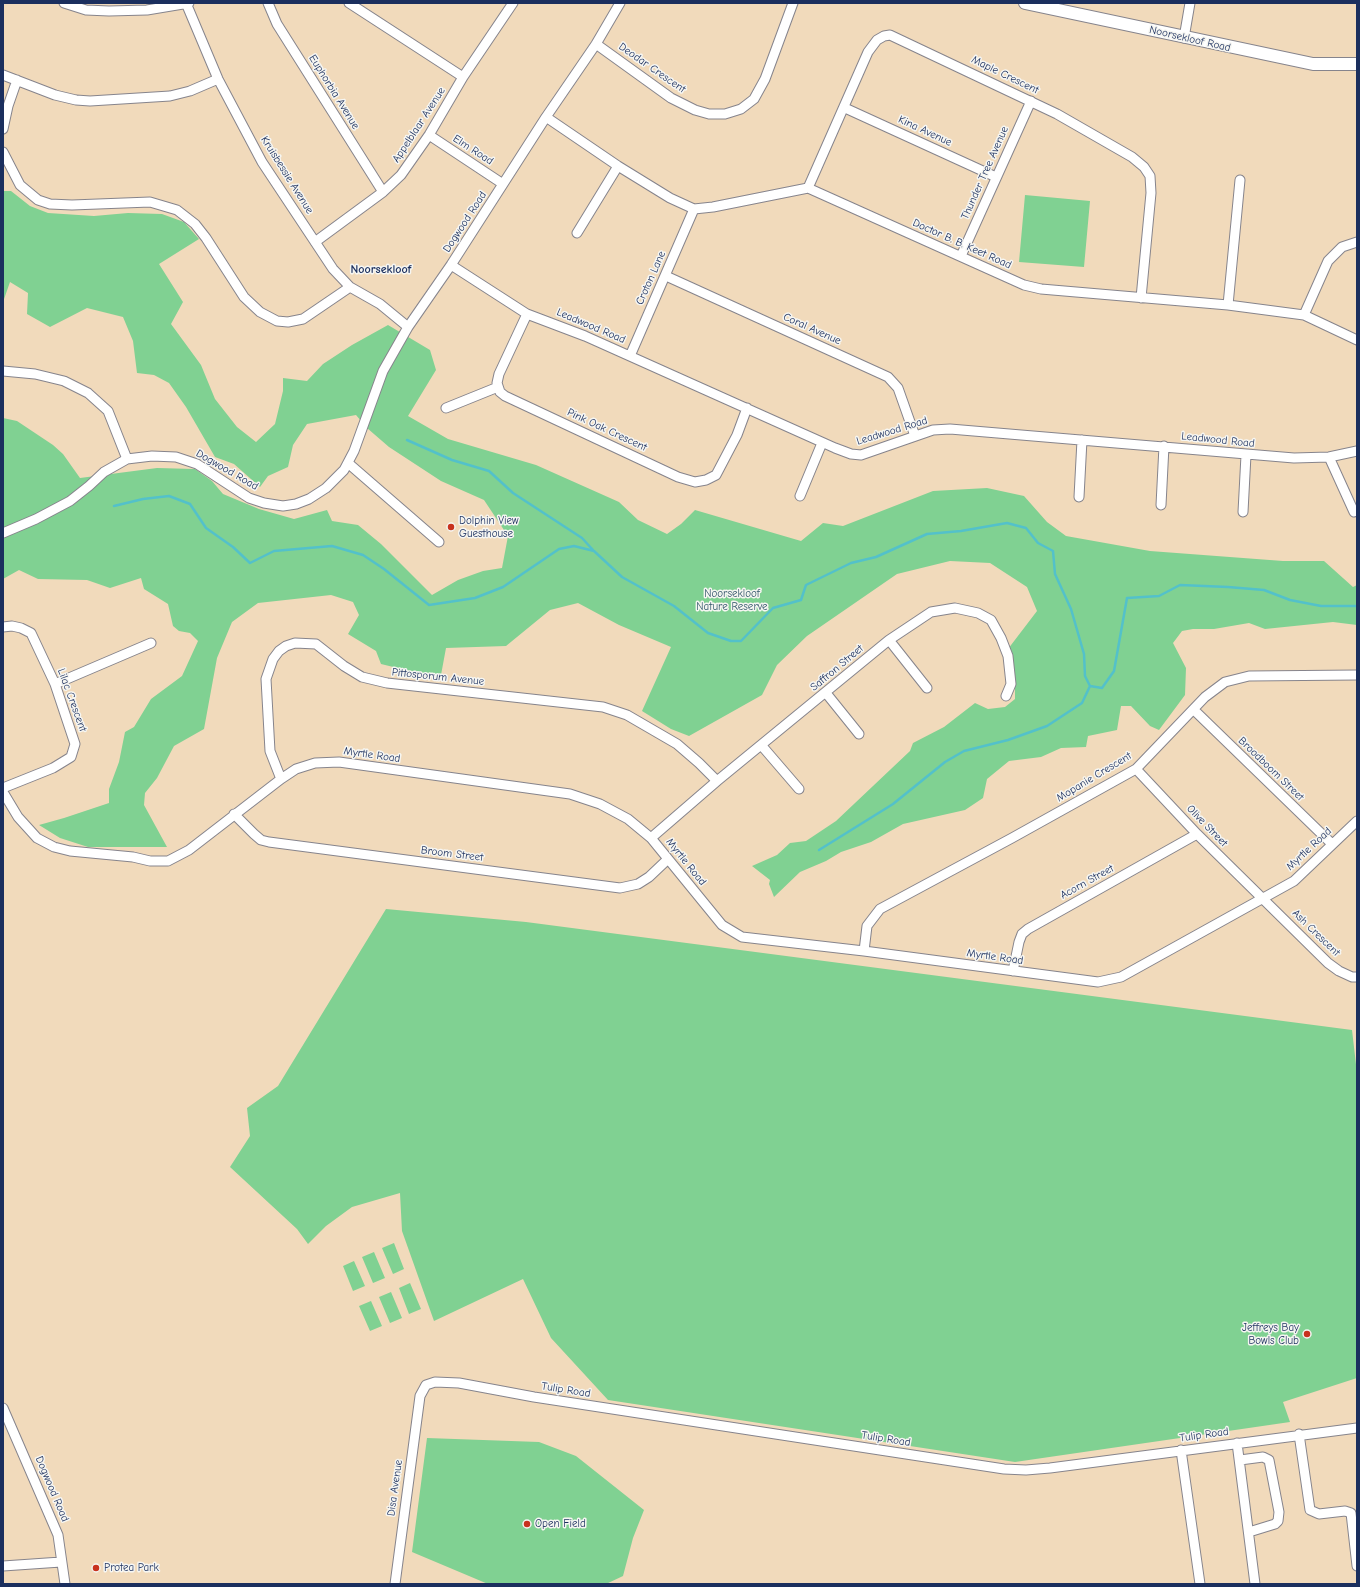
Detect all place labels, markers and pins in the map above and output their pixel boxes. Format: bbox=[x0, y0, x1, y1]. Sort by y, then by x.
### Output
place label: Dolphin View Guesthouse bbox=[459, 514, 519, 540]
marker: Dolphin View Guesthouse bbox=[446, 522, 456, 532]
place label: Jeffreys Bay Bowls Club bbox=[1242, 1321, 1299, 1347]
marker: Jeffreys Bay Bowls Club bbox=[1302, 1329, 1312, 1339]
place label: Open Field bbox=[535, 1517, 586, 1531]
marker: Open Field bbox=[522, 1519, 532, 1529]
place label: Protea Park bbox=[104, 1561, 159, 1575]
marker: Protea Park bbox=[91, 1563, 101, 1573]

